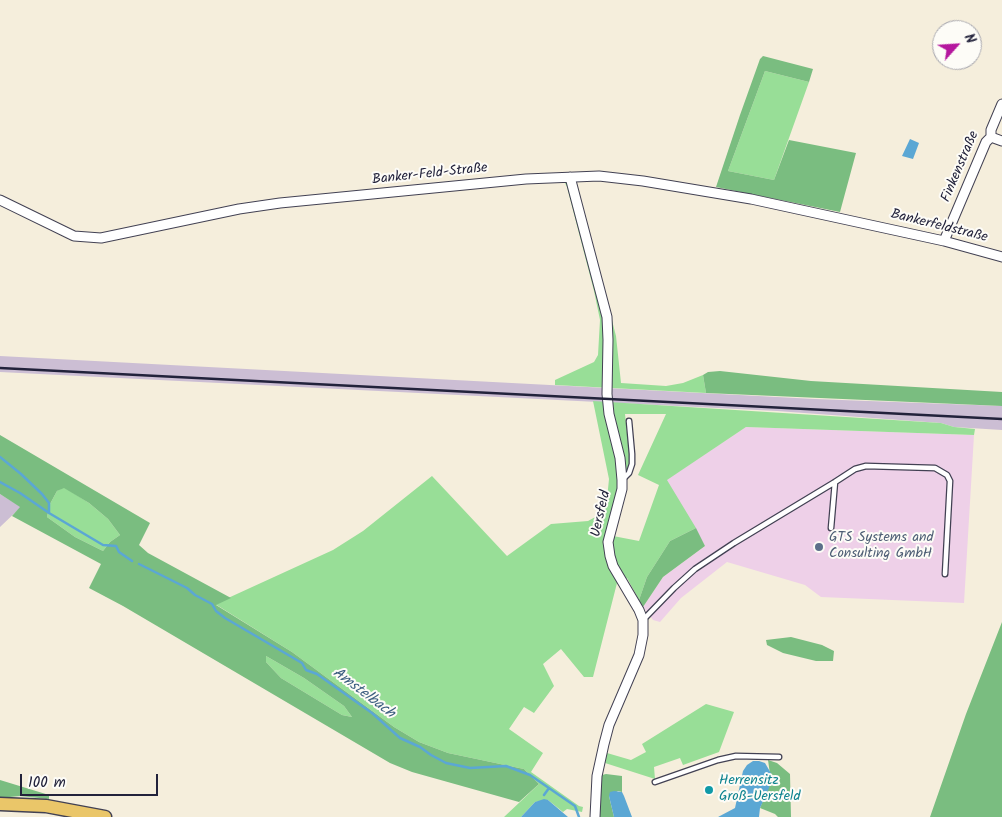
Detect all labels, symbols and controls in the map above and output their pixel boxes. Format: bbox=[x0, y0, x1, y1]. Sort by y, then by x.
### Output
north arrow bbox=[932, 20, 982, 70]
text: N bbox=[958, 30, 981, 48]
street label: Finkenstraße bbox=[939, 129, 983, 205]
street label: Banker-Feld-Straße bbox=[372, 161, 488, 189]
street label: Bankerfeldstraße bbox=[889, 207, 989, 247]
street label: Uersfeld bbox=[589, 489, 615, 539]
place label: GTS Systems and Consulting GmbH bbox=[829, 531, 934, 564]
marker: GTS Systems and Consulting GmbH bbox=[813, 541, 825, 553]
water label: Amstelbach bbox=[328, 665, 398, 723]
scale bar bbox=[22, 764, 160, 796]
text: 100 m bbox=[28, 771, 66, 795]
place label: Herrensitz Groß-Uersfeld bbox=[719, 774, 800, 806]
marker: Herrensitz Groß-Uersfeld bbox=[703, 784, 715, 796]

